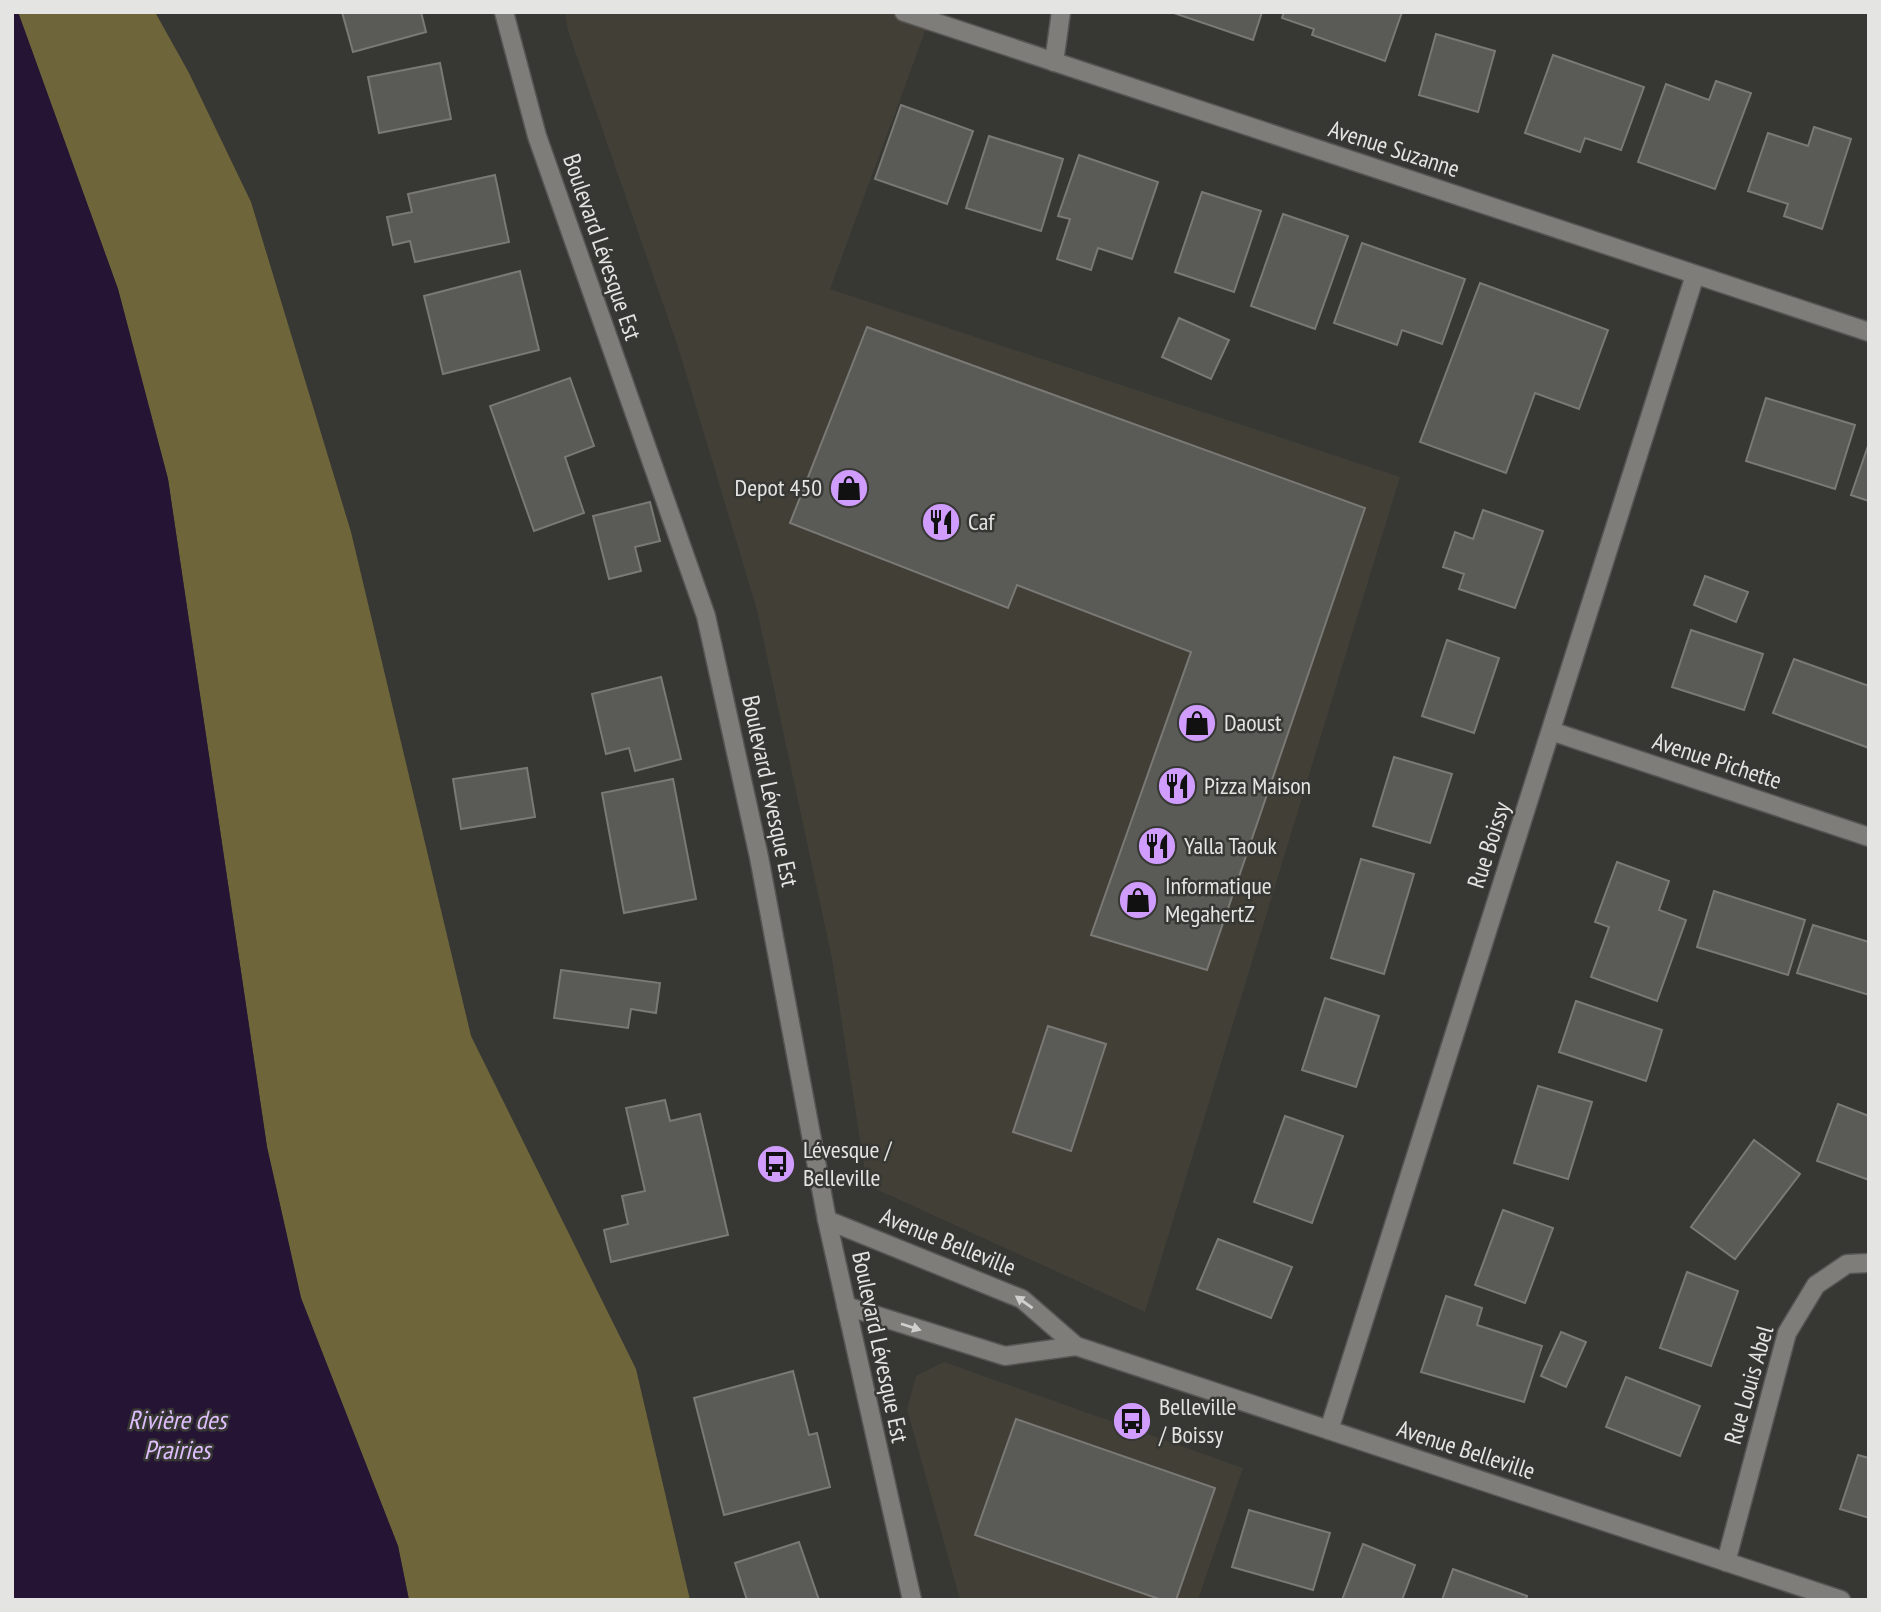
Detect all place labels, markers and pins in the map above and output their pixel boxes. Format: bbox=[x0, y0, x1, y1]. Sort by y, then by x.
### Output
shop icon: Depot 450 bbox=[828, 467, 870, 509]
place label: Depot 450 bbox=[735, 472, 822, 503]
restaurant icon: Caf bbox=[920, 501, 962, 543]
place label: Caf bbox=[968, 506, 995, 537]
shop icon: Daoust bbox=[1176, 702, 1218, 744]
place label: Daoust bbox=[1224, 707, 1282, 738]
restaurant icon: Pizza Maison bbox=[1156, 765, 1198, 807]
place label: Pizza Maison bbox=[1204, 770, 1311, 801]
restaurant icon: Yalla Taouk bbox=[1136, 825, 1178, 867]
place label: Yalla Taouk bbox=[1184, 830, 1277, 861]
place label: Informatique MegahertZ bbox=[1165, 870, 1272, 929]
shop icon: Informatique MegahertZ bbox=[1117, 879, 1159, 921]
place label: Lévesque / Belleville bbox=[803, 1134, 893, 1193]
bus stop icon: Lévesque / Belleville bbox=[755, 1143, 797, 1185]
place label: Belleville / Boissy bbox=[1158, 1391, 1237, 1450]
bus stop icon: Belleville / Boissy bbox=[1111, 1400, 1153, 1442]

